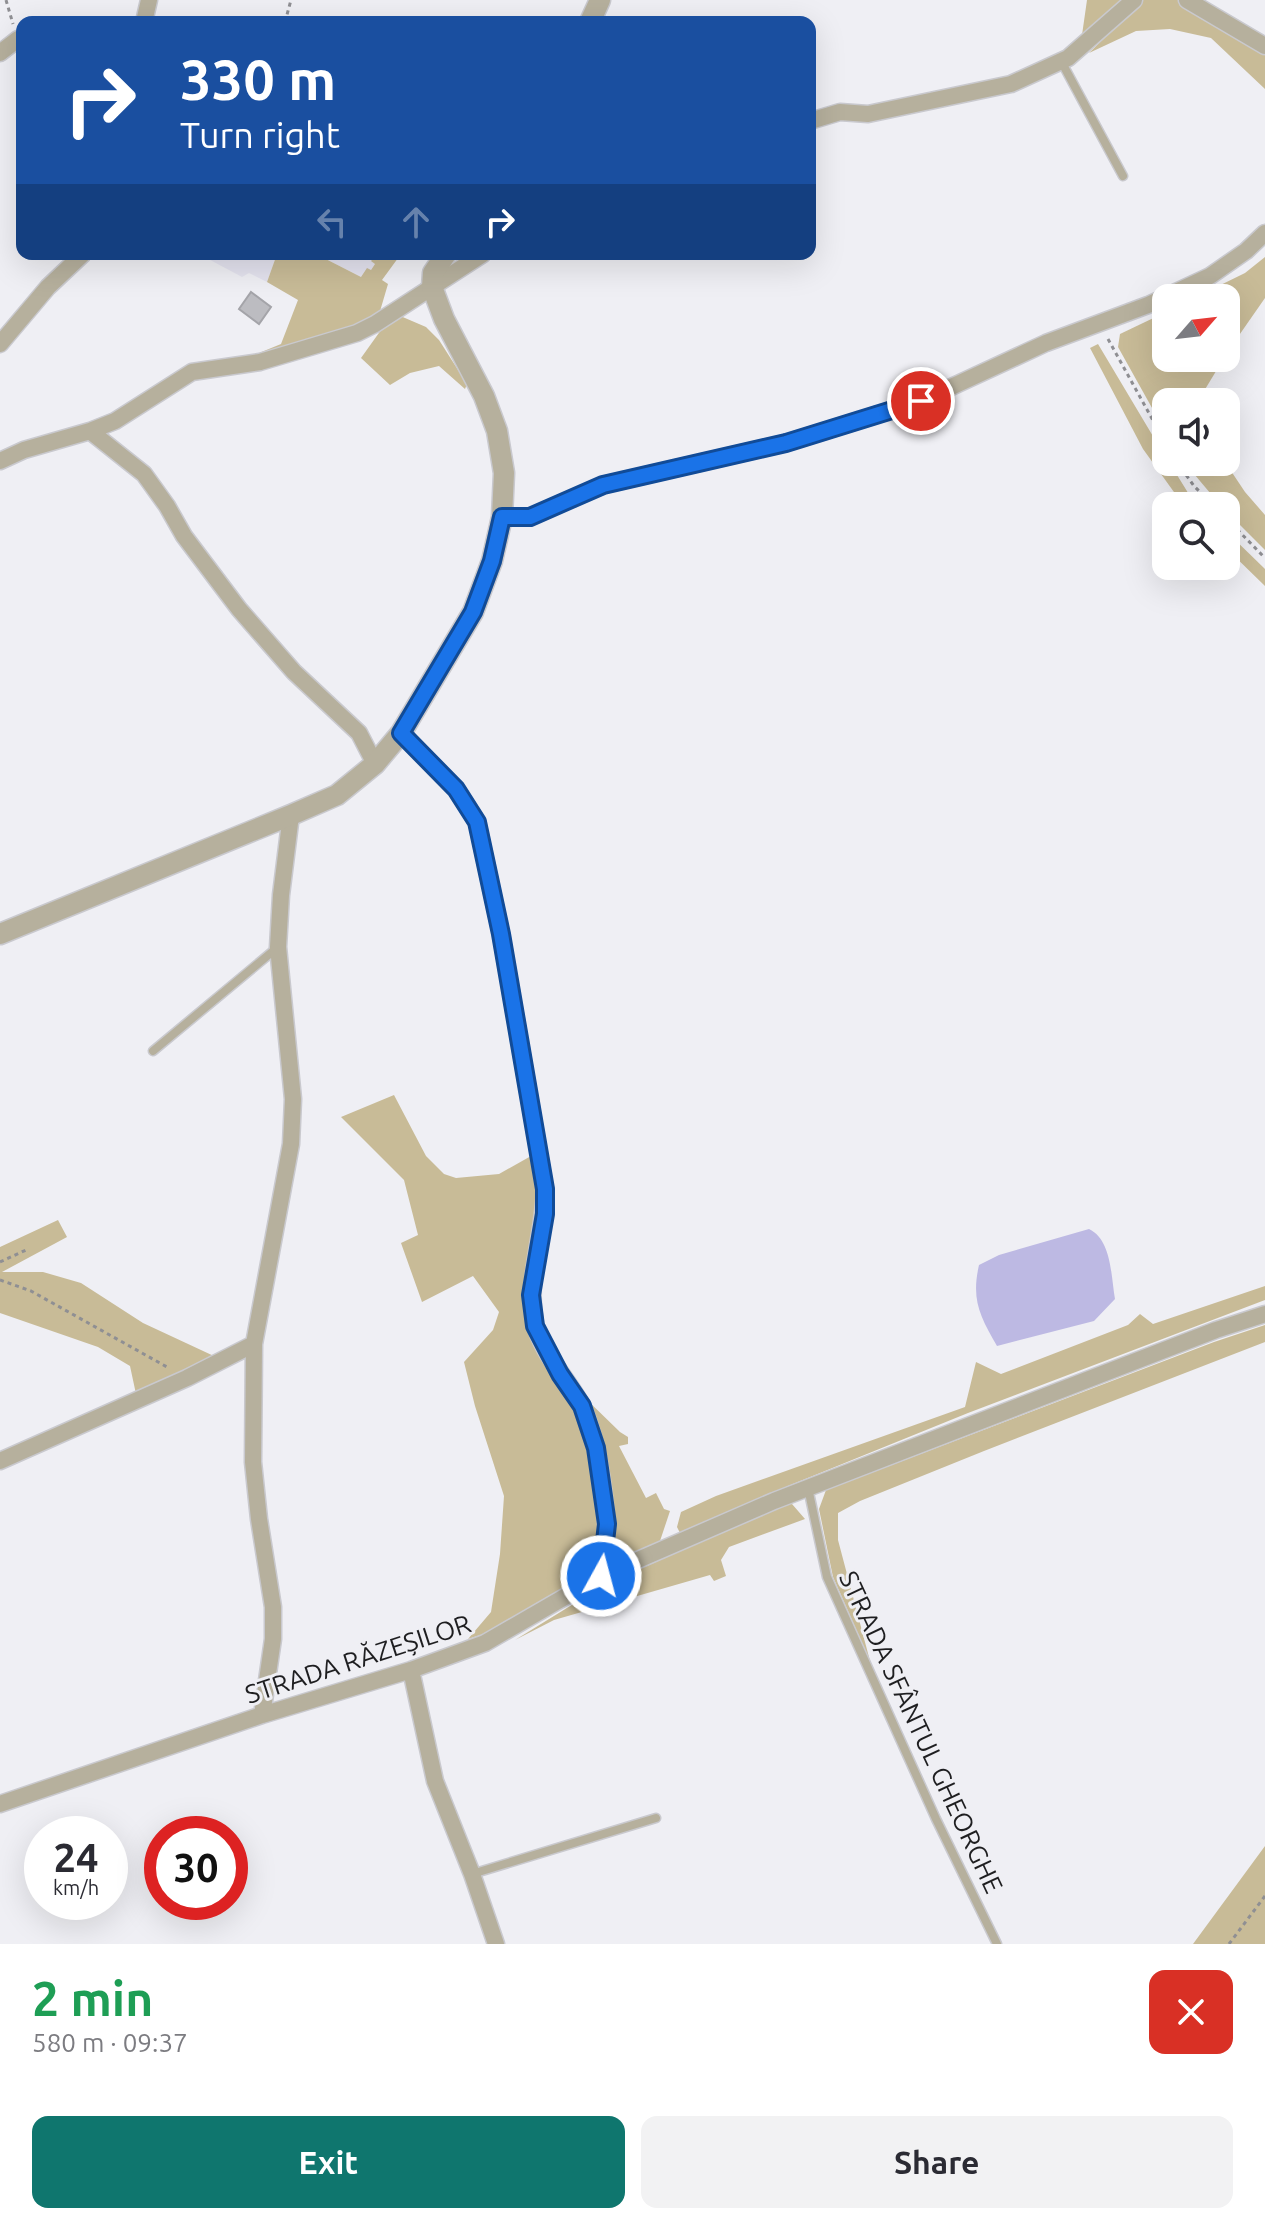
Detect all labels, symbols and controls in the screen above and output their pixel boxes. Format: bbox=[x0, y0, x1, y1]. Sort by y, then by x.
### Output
icon: right bbox=[48, 48, 152, 152]
text: 330 m bbox=[180, 48, 336, 111]
text: Turn right bbox=[180, 114, 340, 155]
icon: left bbox=[310, 200, 354, 244]
icon: ahead bbox=[394, 200, 438, 244]
icon: right bbox=[478, 200, 522, 244]
north arrow bbox=[1152, 284, 1240, 372]
map controls bbox=[1152, 284, 1240, 580]
pin bbox=[887, 367, 955, 435]
icon: arrive bbox=[899, 379, 943, 423]
button: sound bbox=[1152, 388, 1240, 476]
button: search bbox=[1152, 492, 1240, 580]
position arrow bbox=[559, 1534, 643, 1618]
street label: STRADA SFÂNTUL GHEORGHE bbox=[834, 1566, 1009, 1897]
street label: STRADA RĂZEȘILOR bbox=[241, 1608, 474, 1709]
speed limit sign: 30 bbox=[144, 1816, 248, 1920]
text: 24 bbox=[53, 1835, 99, 1880]
text: km/h bbox=[53, 1876, 99, 1899]
button: close bbox=[1149, 1970, 1233, 2054]
text: 2 min bbox=[32, 1971, 153, 2025]
text: 580 m · 09:37 bbox=[32, 2028, 188, 2057]
button: Exit bbox=[32, 2116, 625, 2208]
button: Share bbox=[641, 2116, 1233, 2208]

